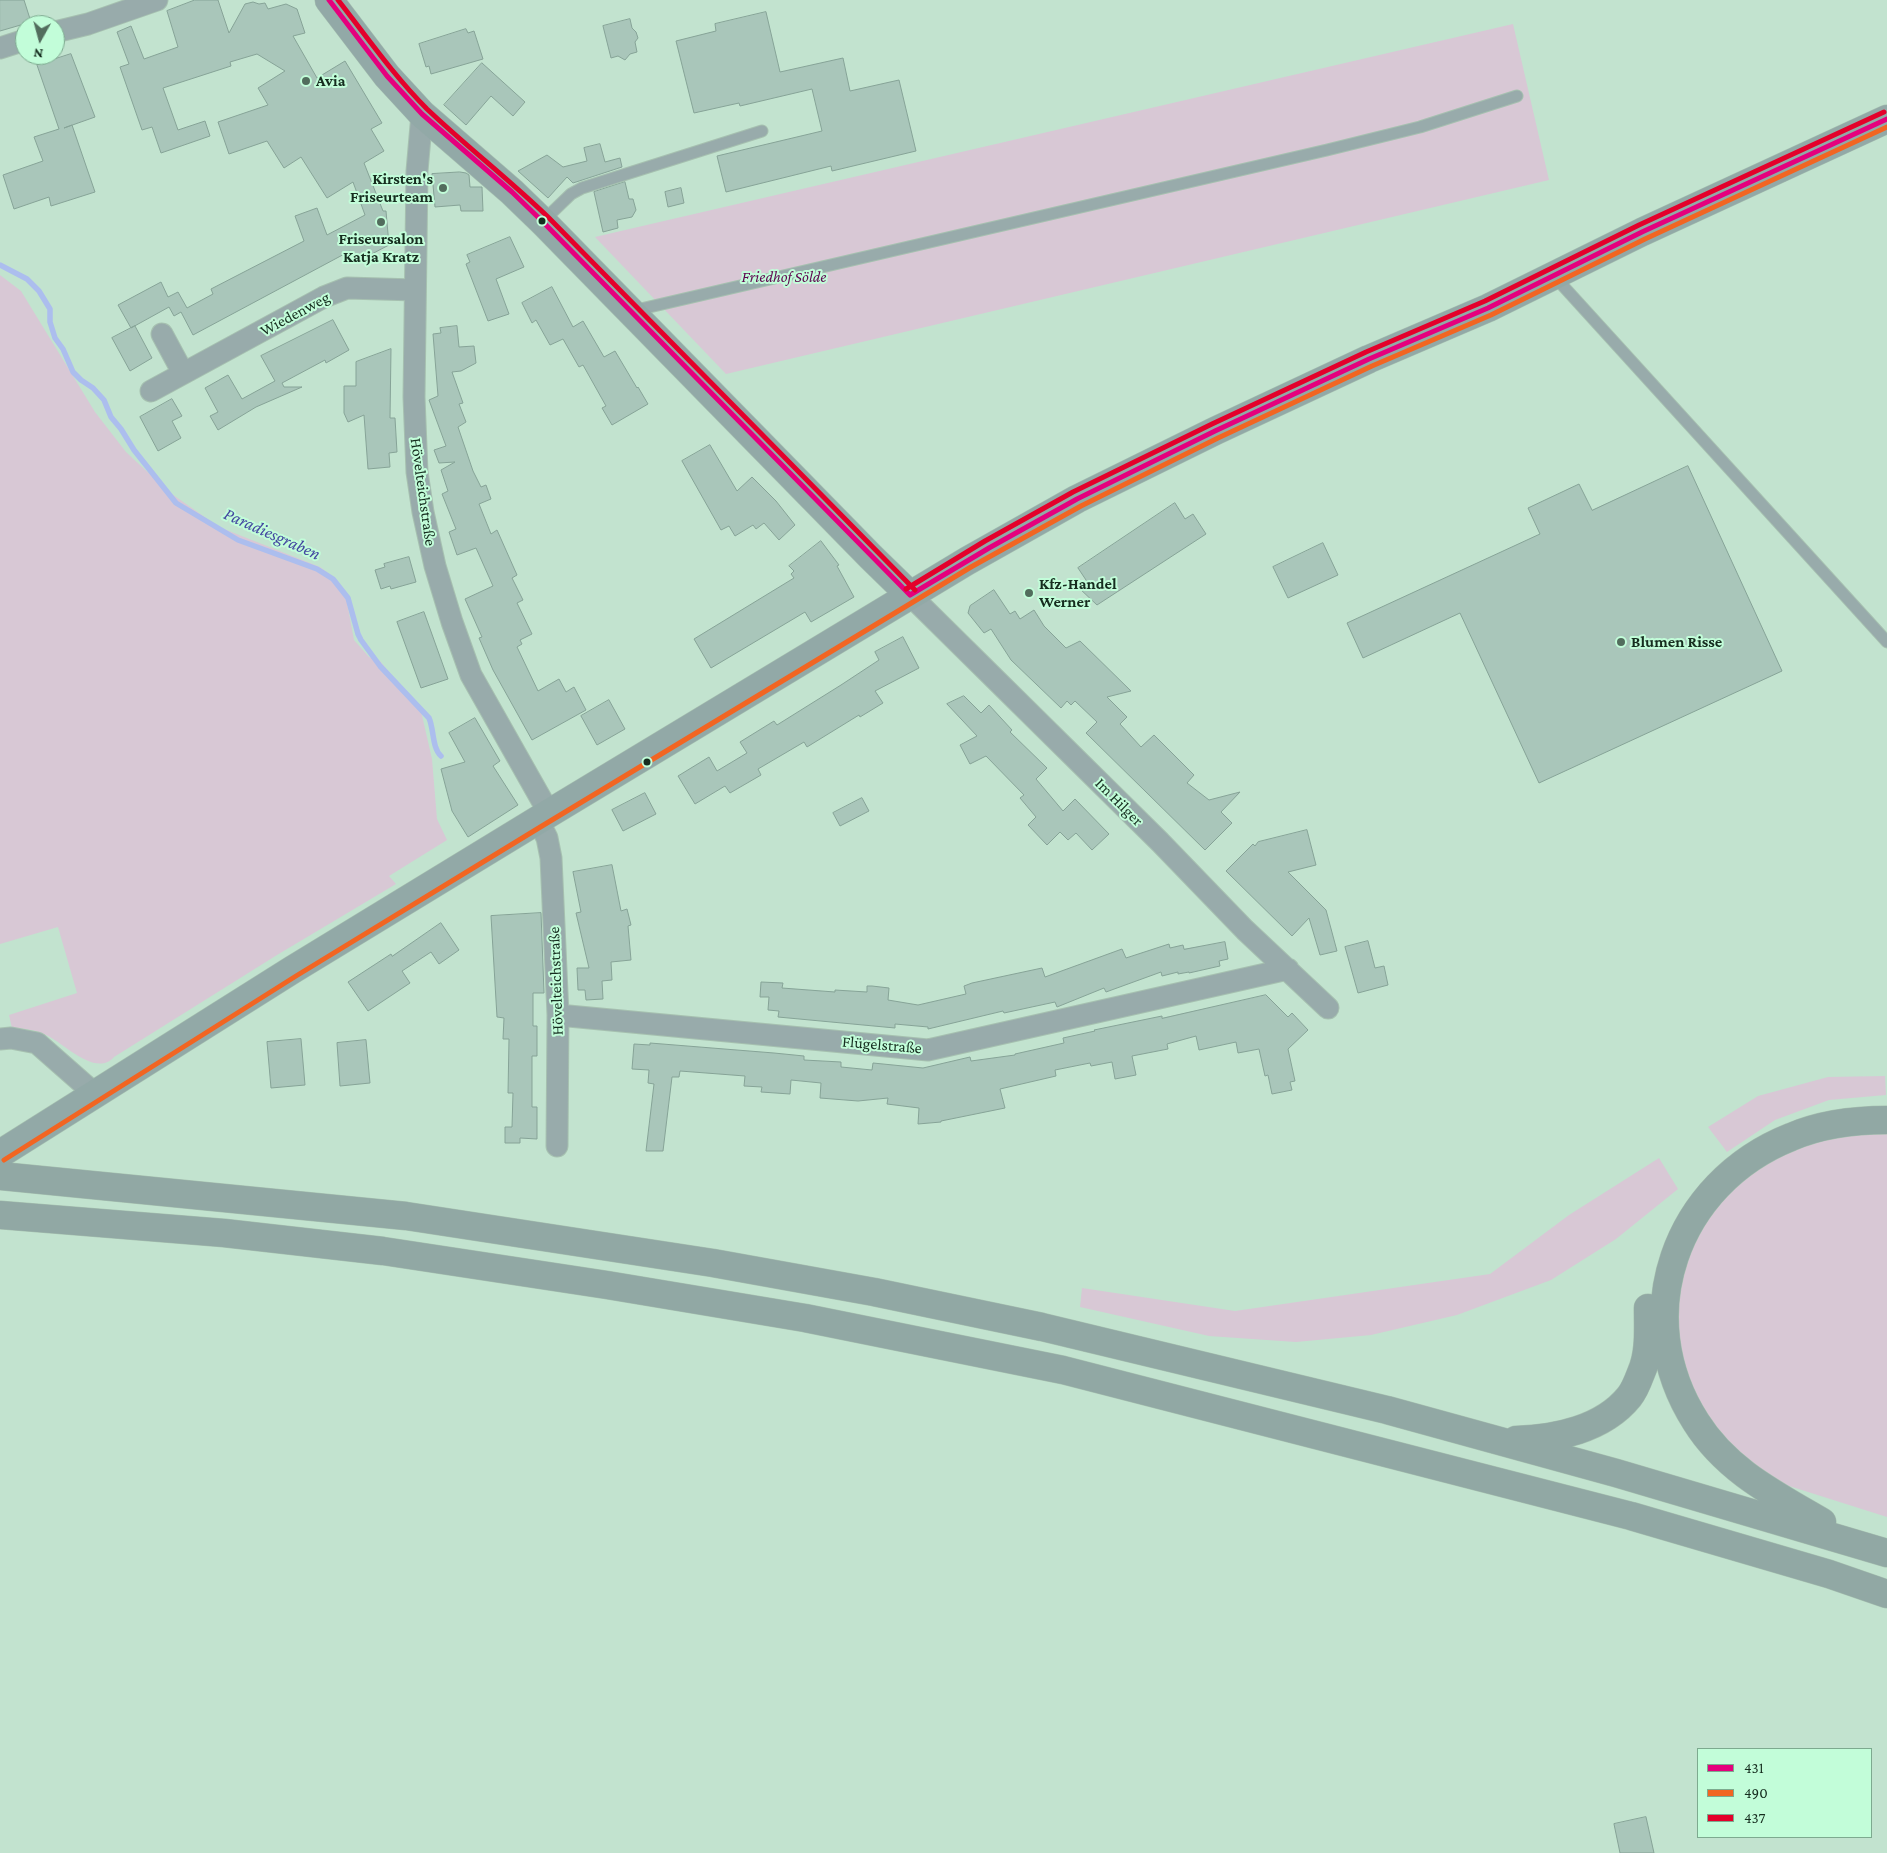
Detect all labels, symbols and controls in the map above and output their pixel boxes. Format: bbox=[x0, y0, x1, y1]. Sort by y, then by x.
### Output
north arrow bbox=[15, 15, 65, 65]
text: N bbox=[33, 45, 44, 62]
place label: Avia bbox=[316, 71, 345, 91]
marker: Avia bbox=[300, 75, 312, 87]
place label: Kirsten's Friseurteam bbox=[350, 169, 433, 207]
marker: Kirsten's Friseurteam bbox=[437, 182, 449, 194]
marker: Friseursalon Katja Kratz bbox=[375, 216, 387, 228]
unlabelled marker bbox=[537, 216, 547, 226]
place label: Friseursalon Katja Kratz bbox=[338, 229, 424, 267]
park label: Friedhof Sölde bbox=[742, 267, 826, 287]
street label: Wiedenweg bbox=[257, 288, 333, 340]
street label: Hövelteichstraße bbox=[406, 437, 440, 547]
water label: Paradiesgraben bbox=[220, 503, 324, 565]
place label: Kfz-Handel Werner bbox=[1039, 574, 1117, 612]
marker: Kfz-Handel Werner bbox=[1023, 587, 1035, 599]
place label: Blumen Risse bbox=[1631, 632, 1722, 652]
marker: Blumen Risse bbox=[1615, 636, 1627, 648]
unlabelled marker bbox=[642, 757, 652, 767]
street label: Im Hilger bbox=[1091, 774, 1147, 830]
street label: Hövelteichstraße bbox=[545, 926, 567, 1036]
street label: Flügelstraße bbox=[841, 1032, 923, 1058]
legend bbox=[1697, 1748, 1872, 1838]
text: 431 bbox=[1744, 1760, 1764, 1776]
text: 490 bbox=[1744, 1785, 1768, 1801]
text: 437 bbox=[1744, 1810, 1765, 1826]

